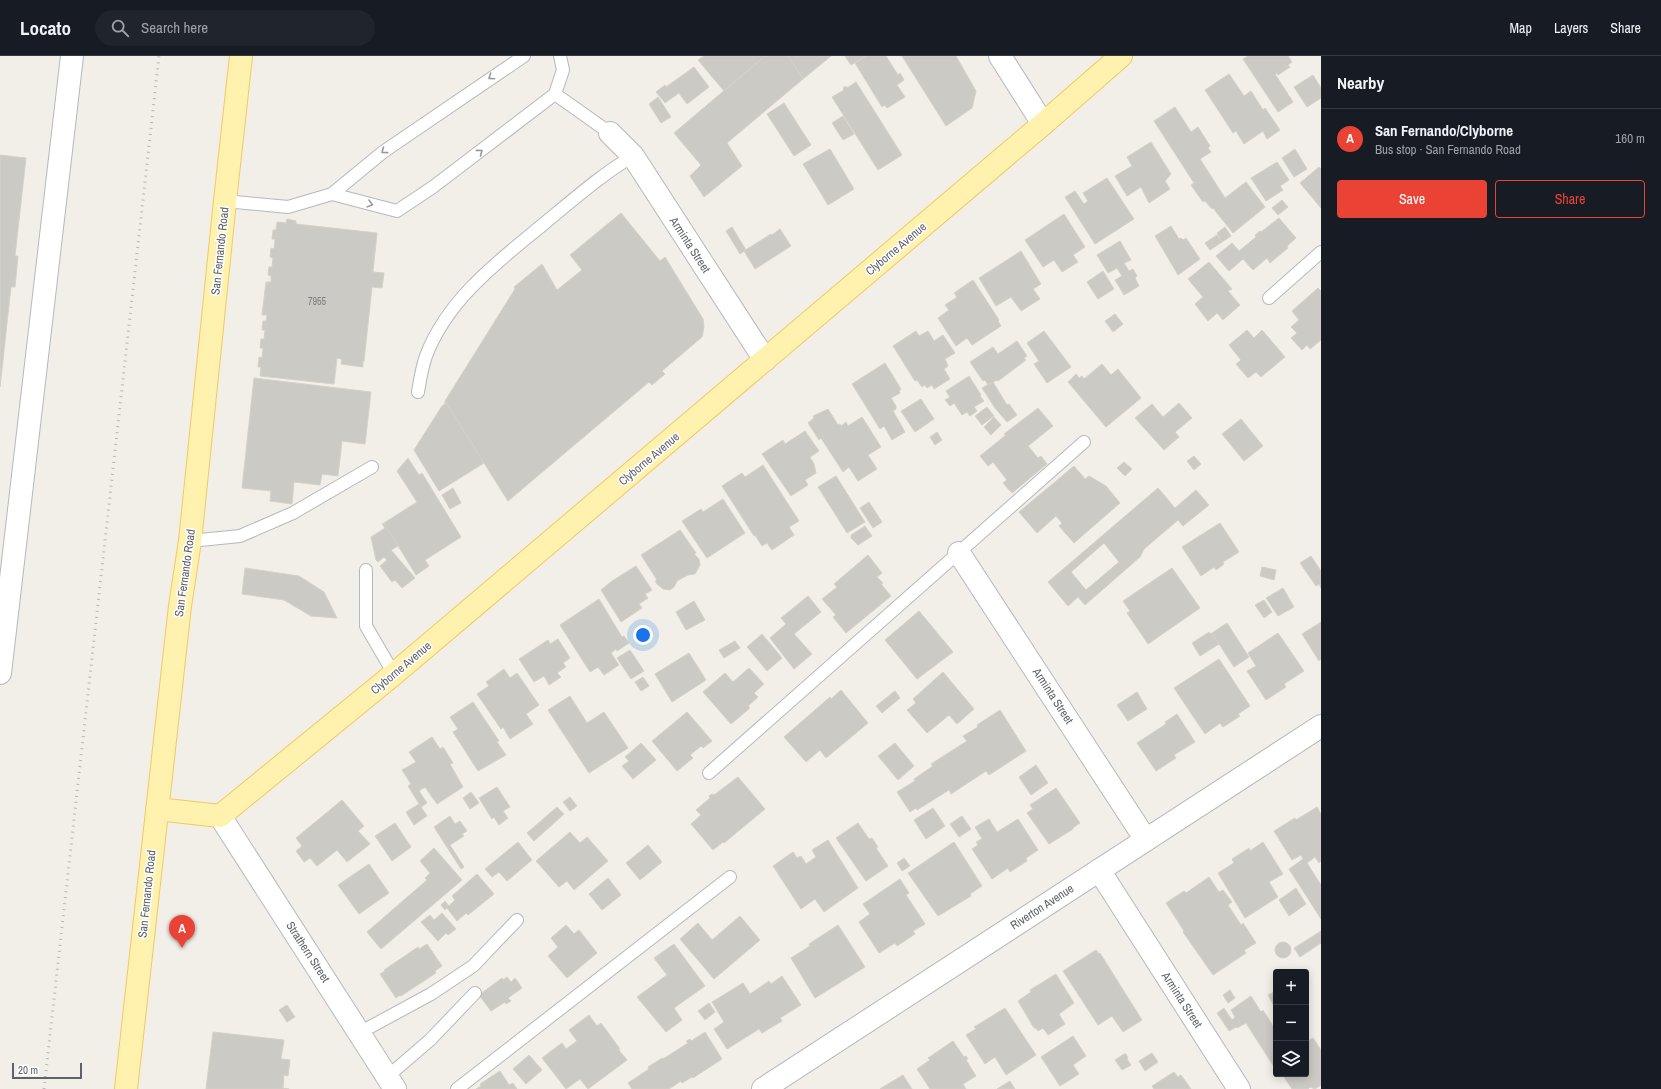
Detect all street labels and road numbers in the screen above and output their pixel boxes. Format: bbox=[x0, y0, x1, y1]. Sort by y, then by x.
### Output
street label: San Fernando Road bbox=[207, 206, 233, 296]
street label: Arminta Street bbox=[665, 213, 714, 276]
street label: Clyborne Avenue bbox=[862, 219, 930, 279]
street label: Clyborne Avenue bbox=[615, 429, 683, 489]
street label: San Fernando Road bbox=[171, 528, 199, 618]
street label: Clyborne Avenue bbox=[367, 638, 435, 698]
street label: Arminta Street bbox=[1028, 664, 1077, 727]
street label: San Fernando Road bbox=[134, 849, 160, 939]
street label: Riverton Avenue bbox=[1007, 881, 1077, 933]
street label: Strathern Street bbox=[282, 919, 334, 986]
street label: Arminta Street bbox=[1157, 968, 1206, 1031]

